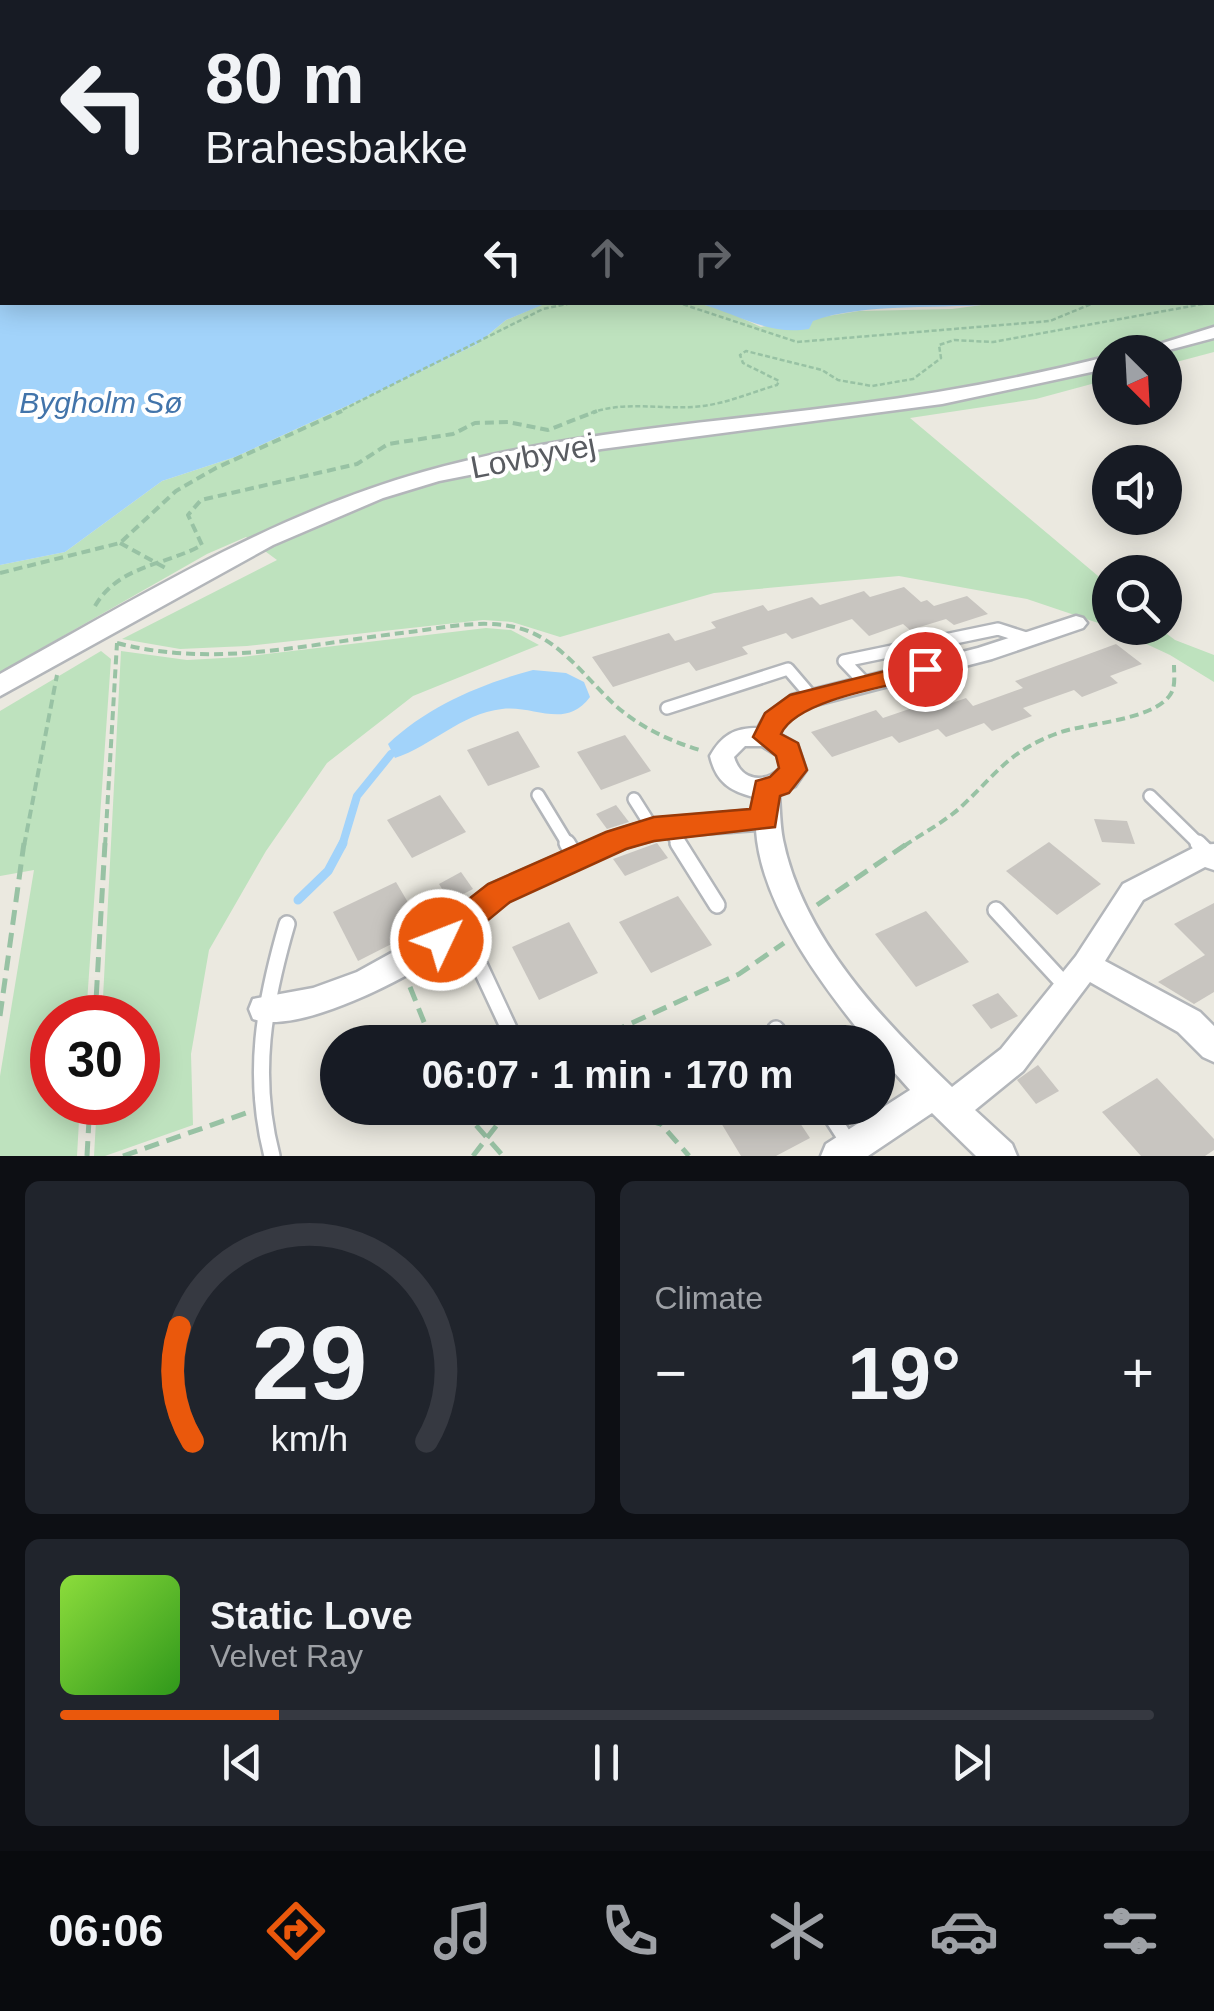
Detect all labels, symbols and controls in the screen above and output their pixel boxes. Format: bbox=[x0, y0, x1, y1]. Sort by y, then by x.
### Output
icon: left bbox=[40, 40, 170, 170]
text: 80 m bbox=[205, 40, 365, 118]
text: Brahesbakke bbox=[205, 122, 468, 173]
icon: left bbox=[475, 230, 530, 285]
icon: ahead bbox=[580, 230, 635, 285]
icon: right bbox=[685, 230, 740, 285]
north arrow bbox=[1092, 335, 1182, 425]
map controls bbox=[1092, 335, 1182, 645]
water label: Bygholm Sø bbox=[19, 386, 183, 419]
street label: Lovbyvej bbox=[468, 426, 598, 486]
button: sound bbox=[1092, 445, 1182, 535]
button: search bbox=[1092, 555, 1182, 645]
pin bbox=[883, 627, 968, 712]
icon: arrive bbox=[898, 642, 953, 697]
position arrow bbox=[389, 888, 493, 992]
speed limit sign: 30 bbox=[30, 995, 160, 1125]
text: 06:07 · 1 min · 170 m bbox=[422, 1054, 793, 1096]
text: Climate bbox=[655, 1280, 763, 1316]
text: 29 bbox=[252, 1305, 368, 1421]
text: 19° bbox=[848, 1331, 961, 1415]
text: − bbox=[655, 1342, 687, 1404]
text: + bbox=[1122, 1342, 1154, 1404]
text: km/h bbox=[271, 1419, 348, 1459]
text: Static Love bbox=[210, 1595, 413, 1637]
text: Velvet Ray bbox=[210, 1638, 363, 1674]
icon: previous bbox=[215, 1735, 270, 1790]
icon: pause bbox=[579, 1735, 634, 1790]
icon: next bbox=[944, 1735, 999, 1790]
icon: directions bbox=[261, 1896, 331, 1966]
icon: music bbox=[428, 1896, 498, 1966]
icon: phone bbox=[595, 1896, 665, 1966]
icon: climate bbox=[762, 1896, 832, 1966]
icon: car bbox=[929, 1896, 999, 1966]
icon: filters bbox=[1095, 1896, 1165, 1966]
text: 06:06 bbox=[48, 1905, 164, 1956]

